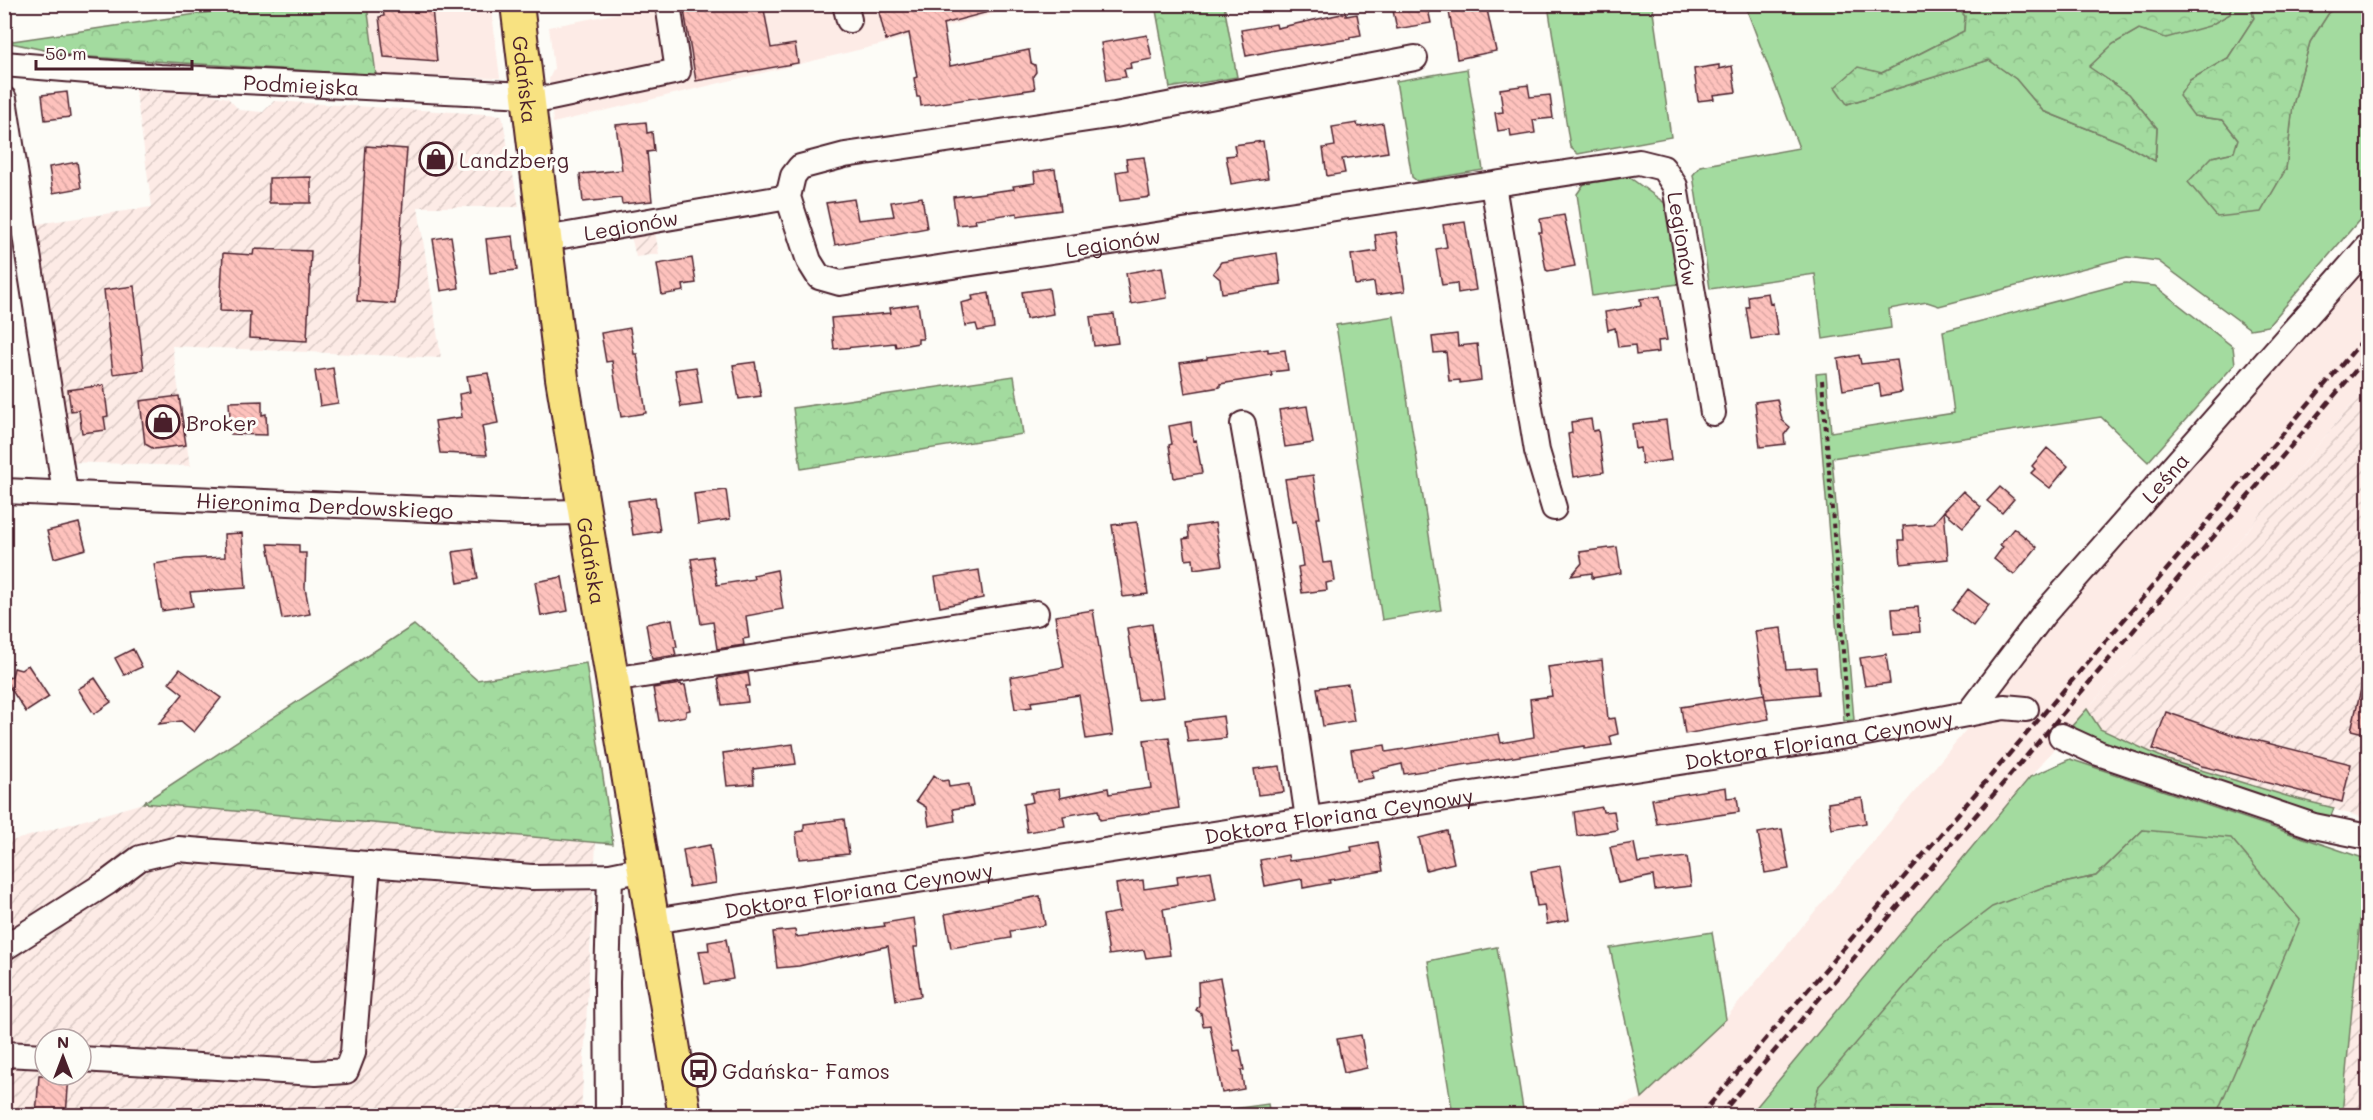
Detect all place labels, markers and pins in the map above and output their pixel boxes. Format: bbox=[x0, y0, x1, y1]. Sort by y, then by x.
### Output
shop icon: Landzberg bbox=[418, 141, 454, 177]
place label: Landzberg bbox=[459, 146, 569, 173]
shop icon: Broker bbox=[145, 404, 181, 440]
place label: Broker bbox=[186, 409, 257, 436]
bus stop icon: Gdańska- Famos bbox=[681, 1052, 717, 1088]
place label: Gdańska- Famos bbox=[722, 1057, 890, 1084]

